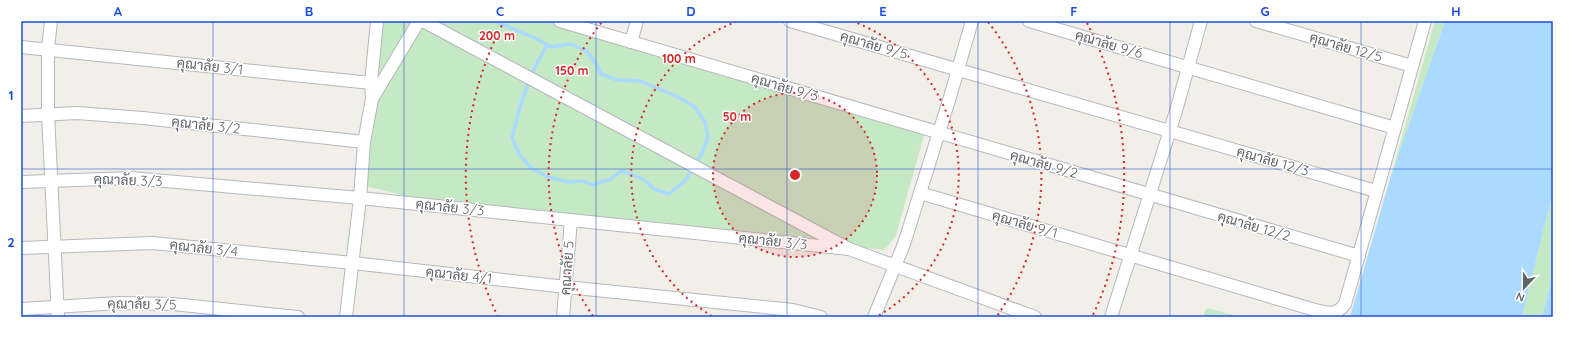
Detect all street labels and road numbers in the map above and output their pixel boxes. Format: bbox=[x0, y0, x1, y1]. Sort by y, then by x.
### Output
street label: คุณาลัย 9/6 bbox=[1073, 26, 1145, 63]
street label: คุณาลัย 9/5 bbox=[838, 27, 910, 64]
street label: คุณาลัย 12/5 bbox=[1307, 28, 1384, 67]
street label: คุณาลัย 3/1 bbox=[176, 54, 244, 79]
street label: คุณาลัย 9/3 bbox=[749, 69, 821, 106]
street label: คุณาลัย 3/2 bbox=[171, 112, 242, 139]
street label: คุณาลัย 12/3 bbox=[1234, 142, 1311, 181]
street label: คุณาลัย 9/2 bbox=[1008, 146, 1080, 183]
street label: คุณาลัย 3/3 bbox=[93, 170, 163, 191]
street label: คุณาลัย 3/3 bbox=[415, 194, 485, 221]
street label: คุณาลัย 9/1 bbox=[990, 206, 1060, 243]
street label: คุณาลัย 12/2 bbox=[1215, 207, 1293, 246]
street label: คุณาลัย 3/3 bbox=[738, 228, 808, 255]
street label: คุณาลัย 3/4 bbox=[169, 235, 239, 262]
street label: คุณาลัย 5 bbox=[556, 240, 579, 296]
street label: คุณาลัย 4/1 bbox=[425, 263, 493, 288]
street label: คุณาลัย 3/5 bbox=[107, 294, 177, 315]

